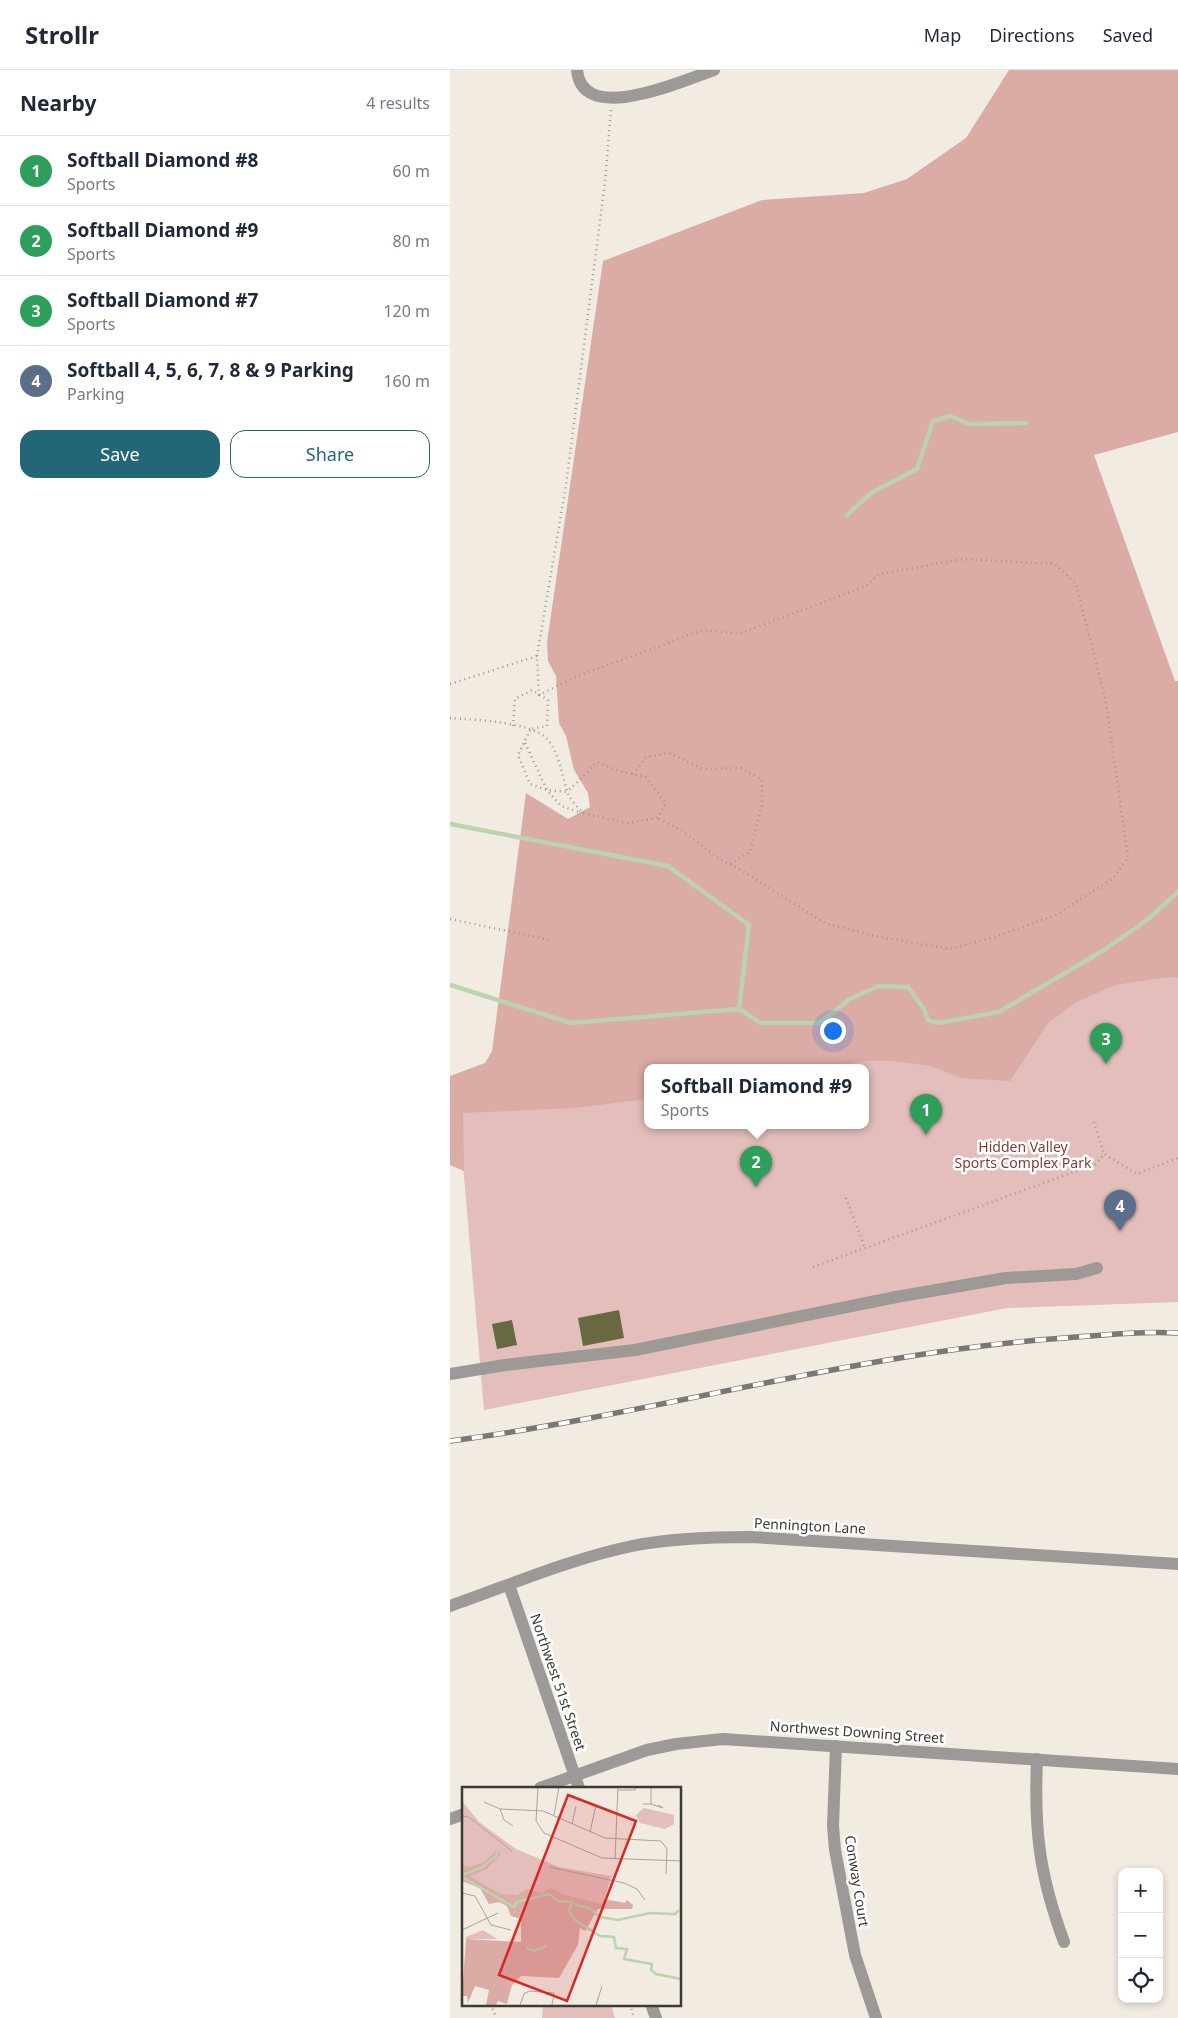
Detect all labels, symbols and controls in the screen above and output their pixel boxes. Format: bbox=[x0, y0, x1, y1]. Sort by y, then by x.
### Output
text: Strollr bbox=[25, 18, 99, 51]
text: Map bbox=[924, 23, 961, 47]
text: Directions bbox=[989, 23, 1075, 47]
text: Saved bbox=[1103, 23, 1153, 47]
text: Nearby bbox=[20, 89, 96, 117]
text: 4 results bbox=[366, 92, 430, 114]
text: Softball Diamond #8 bbox=[67, 147, 258, 173]
text: 1 bbox=[31, 160, 41, 182]
text: 60 m bbox=[393, 160, 430, 182]
text: Sports bbox=[67, 173, 115, 195]
text: Softball Diamond #9 bbox=[67, 217, 258, 243]
text: 2 bbox=[31, 230, 41, 252]
text: 80 m bbox=[393, 230, 430, 252]
text: Sports bbox=[67, 243, 115, 265]
text: Softball Diamond #7 bbox=[67, 287, 258, 313]
text: 3 bbox=[31, 300, 41, 322]
text: 120 m bbox=[383, 300, 430, 322]
text: Sports bbox=[67, 313, 115, 335]
text: Softball 4, 5, 6, 7, 8 & 9 Parking bbox=[67, 357, 354, 383]
text: 4 bbox=[31, 370, 41, 392]
text: 160 m bbox=[383, 370, 430, 392]
text: Parking bbox=[67, 383, 125, 405]
button: Save bbox=[20, 430, 220, 478]
button: Share bbox=[230, 430, 430, 478]
your location bbox=[820, 1018, 846, 1044]
pin: 3 bbox=[1090, 1023, 1122, 1064]
popup bbox=[644, 1064, 869, 1129]
text: Softball Diamond #9 bbox=[661, 1073, 852, 1099]
pin: 1 bbox=[910, 1094, 942, 1135]
text: Sports bbox=[661, 1099, 709, 1121]
park label: Hidden Valley Sports Complex Park bbox=[955, 1137, 1092, 1172]
pin: 2 bbox=[740, 1146, 772, 1187]
pin: 4 bbox=[1104, 1190, 1136, 1231]
street label: Pennington Lane bbox=[754, 1513, 867, 1538]
street label: Northwest 51st Street bbox=[526, 1611, 591, 1753]
street label: Northwest Downing Street bbox=[769, 1716, 945, 1747]
inset map bbox=[462, 1787, 681, 2006]
street label: Conway Court bbox=[841, 1834, 874, 1928]
map controls bbox=[1118, 1868, 1163, 2003]
button: + bbox=[1118, 1868, 1163, 1913]
button: − bbox=[1118, 1913, 1163, 1958]
button: locate bbox=[1118, 1958, 1163, 2003]

